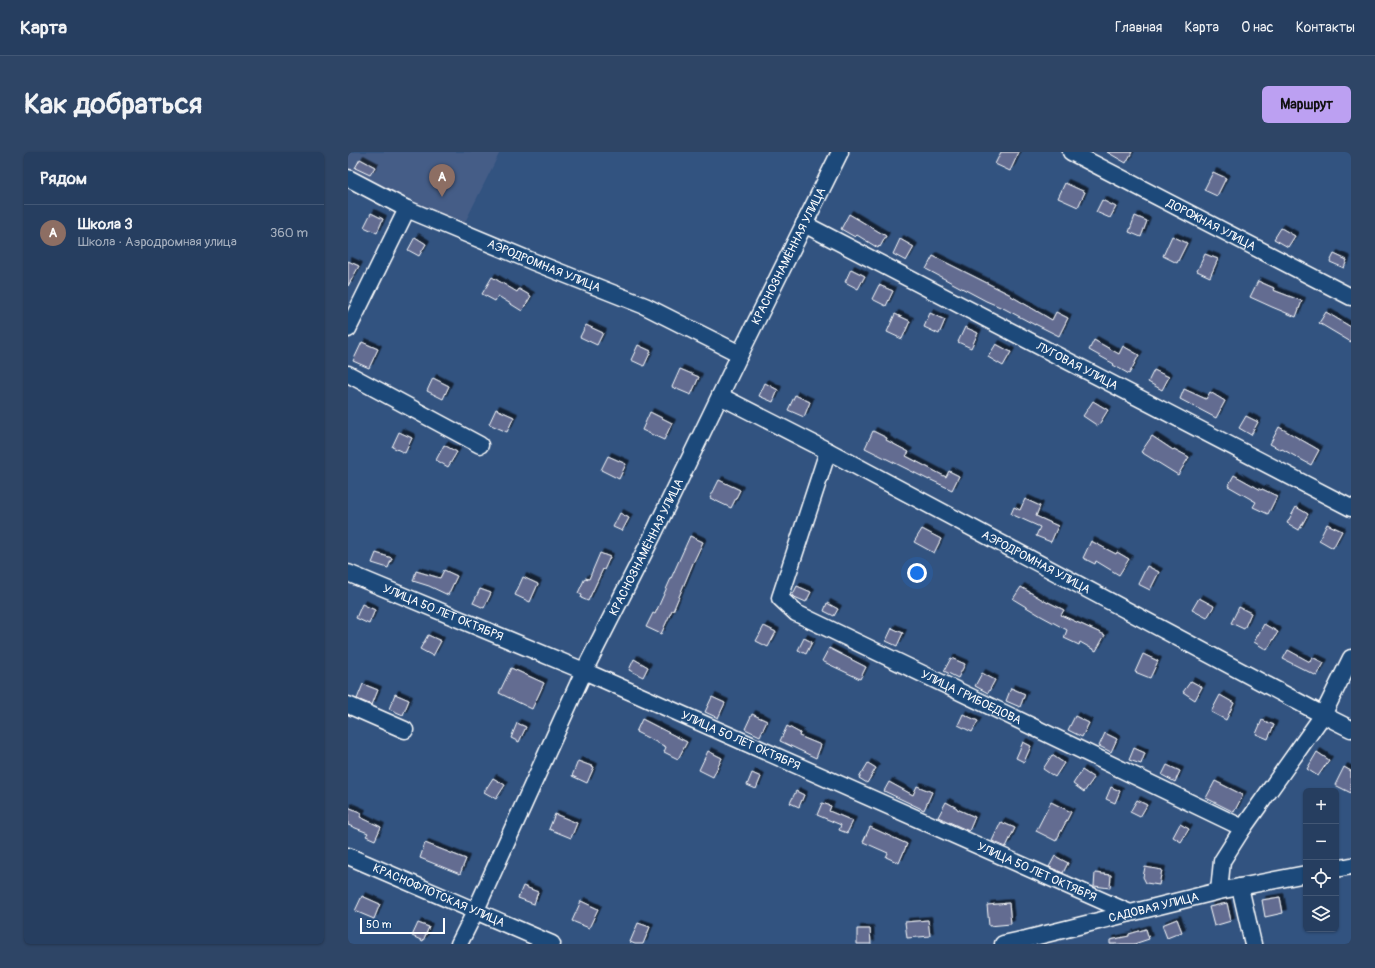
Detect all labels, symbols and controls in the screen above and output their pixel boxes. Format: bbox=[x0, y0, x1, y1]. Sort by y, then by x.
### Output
text: Карта bbox=[20, 16, 67, 40]
text: Главная bbox=[1115, 19, 1162, 36]
text: Карта bbox=[1184, 19, 1219, 36]
text: О нас bbox=[1241, 19, 1274, 36]
text: Контакты bbox=[1296, 19, 1355, 36]
button: Маршрут bbox=[1262, 86, 1351, 123]
text: Как добраться bbox=[24, 87, 202, 122]
pin: A bbox=[429, 164, 455, 197]
text: Рядом bbox=[40, 168, 87, 189]
street label: КРАСНОЗНАМЁННАЯ УЛИЦА bbox=[749, 185, 829, 327]
street label: ДОРОЖНАЯ УЛИЦА bbox=[1163, 195, 1258, 255]
text: Школа 3 bbox=[78, 215, 133, 234]
text: A bbox=[49, 225, 57, 241]
text: 360 m bbox=[270, 225, 308, 241]
text: Школа · Аэродромная улица bbox=[78, 234, 237, 250]
street label: АЭРОДРОМНАЯ УЛИЦА bbox=[485, 236, 603, 296]
street label: ЛУГОВАЯ УЛИЦА bbox=[1033, 339, 1121, 394]
street label: КРАСНОЗНАМЁННАЯ УЛИЦА bbox=[606, 476, 687, 618]
street label: АЭРОДРОМНАЯ УЛИЦА bbox=[979, 527, 1093, 598]
your location bbox=[907, 563, 927, 583]
street label: УЛИЦА 50 ЛЕТ ОКТЯБРЯ bbox=[381, 581, 505, 645]
street label: УЛИЦА ГРИБОЕДОВА bbox=[918, 667, 1024, 728]
street label: УЛИЦА 50 ЛЕТ ОКТЯБРЯ bbox=[679, 708, 803, 774]
map controls bbox=[1303, 788, 1339, 932]
button: + bbox=[1303, 788, 1339, 824]
button: − bbox=[1303, 824, 1339, 860]
street label: УЛИЦА 50 ЛЕТ ОКТЯБРЯ bbox=[975, 839, 1099, 905]
button: locate bbox=[1303, 860, 1339, 896]
street label: КРАСНОФЛОТСКАЯ УЛИЦА bbox=[370, 861, 507, 931]
street label: САДОВАЯ УЛИЦА bbox=[1107, 889, 1200, 926]
button: layers bbox=[1303, 896, 1339, 932]
scale bar bbox=[360, 916, 445, 935]
text: 50 m bbox=[366, 918, 392, 931]

